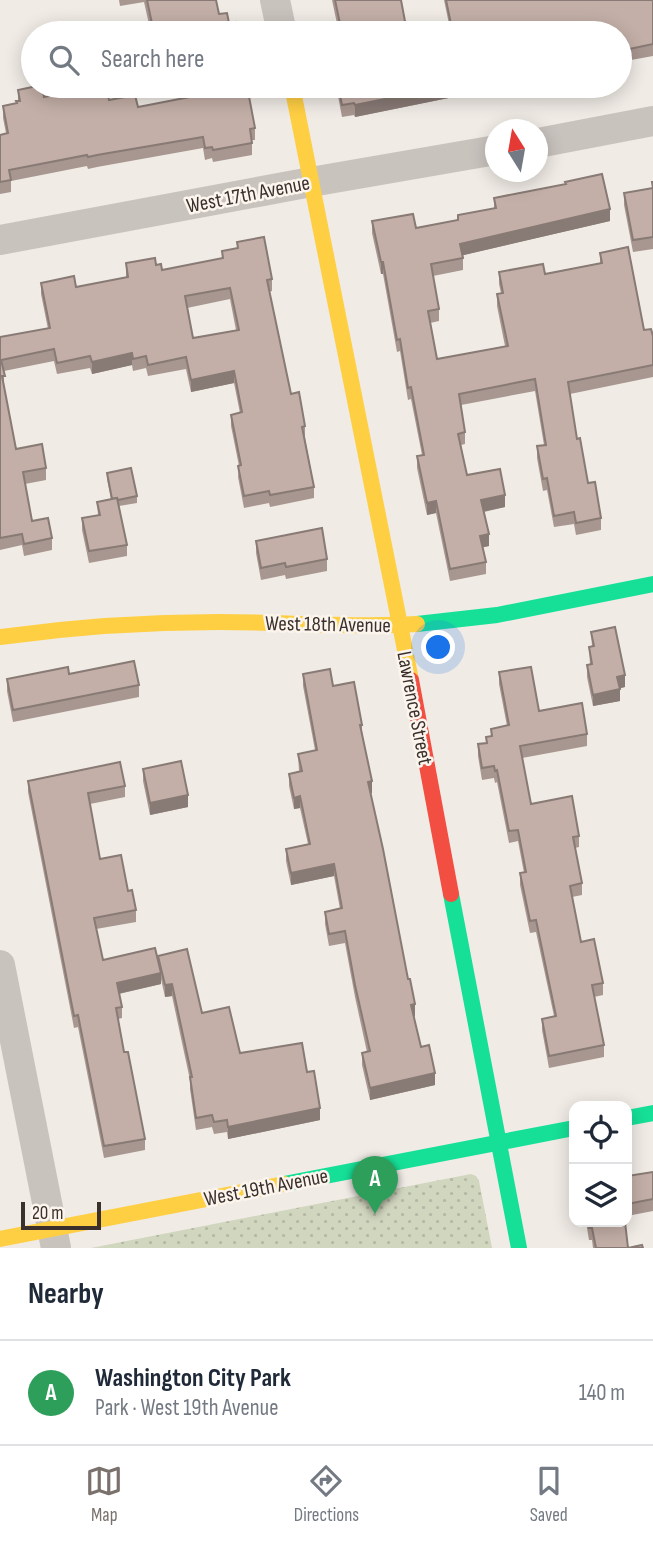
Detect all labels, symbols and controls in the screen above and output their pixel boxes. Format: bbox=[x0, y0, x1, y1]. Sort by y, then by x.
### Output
search box bbox=[21, 21, 632, 98]
icon: search bbox=[45, 41, 83, 79]
text: Search here bbox=[101, 44, 204, 75]
north arrow bbox=[485, 119, 548, 182]
street label: West 17th Avenue bbox=[184, 170, 312, 219]
street label: West 18th Avenue bbox=[265, 611, 391, 638]
your location bbox=[421, 630, 455, 664]
street label: Lawrence Street bbox=[391, 649, 438, 767]
map controls bbox=[569, 1101, 632, 1227]
button: locate bbox=[569, 1101, 632, 1164]
pin: A bbox=[352, 1156, 398, 1214]
street label: West 19th Avenue bbox=[202, 1163, 330, 1212]
button: layers bbox=[569, 1164, 632, 1227]
scale bar bbox=[21, 1199, 102, 1231]
text: 20 m bbox=[32, 1202, 64, 1225]
text: Nearby bbox=[28, 1276, 104, 1312]
text: Washington City Park bbox=[95, 1363, 291, 1394]
text: A bbox=[46, 1379, 56, 1407]
text: 140 m bbox=[579, 1379, 625, 1407]
text: Park · West 19th Avenue bbox=[95, 1394, 278, 1422]
tab: Map bbox=[85, 1462, 123, 1527]
tab: Directions bbox=[294, 1462, 359, 1527]
tab: Saved bbox=[530, 1462, 568, 1527]

